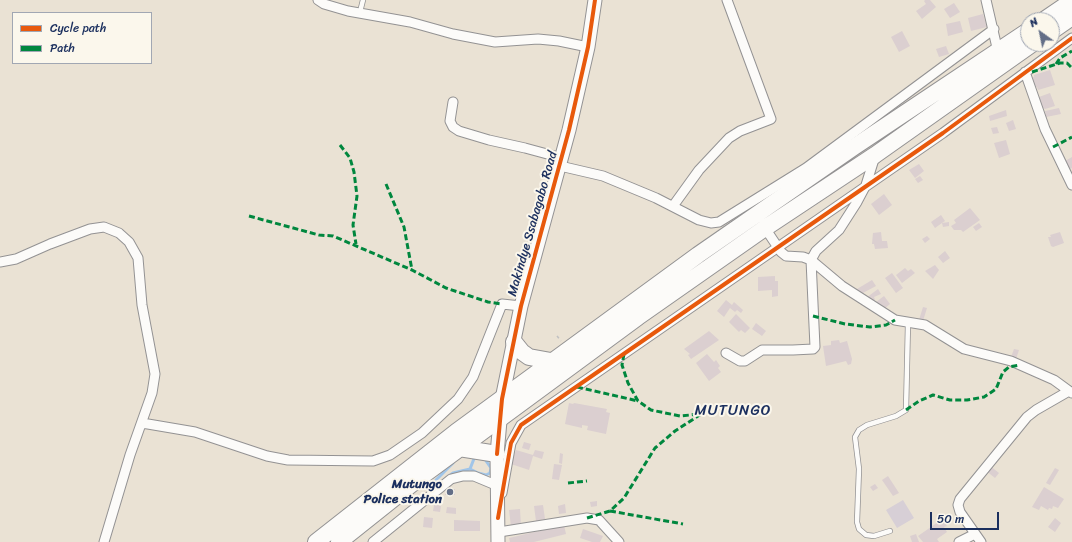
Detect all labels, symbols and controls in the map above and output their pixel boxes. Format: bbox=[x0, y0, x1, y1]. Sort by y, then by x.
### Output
legend bbox=[12, 12, 152, 64]
north arrow bbox=[1020, 12, 1060, 52]
text: N bbox=[1025, 12, 1042, 32]
text: Cycle path bbox=[50, 17, 106, 39]
text: Path bbox=[50, 37, 75, 59]
street label: Makindye Ssabagabo Road bbox=[505, 150, 561, 298]
district label: MUTUNGO bbox=[695, 402, 771, 420]
place label: Mutungo Police station bbox=[364, 477, 442, 508]
marker: Mutungo Police station bbox=[445, 487, 455, 497]
scale bar bbox=[932, 504, 1001, 530]
text: 50 m bbox=[937, 508, 964, 530]

